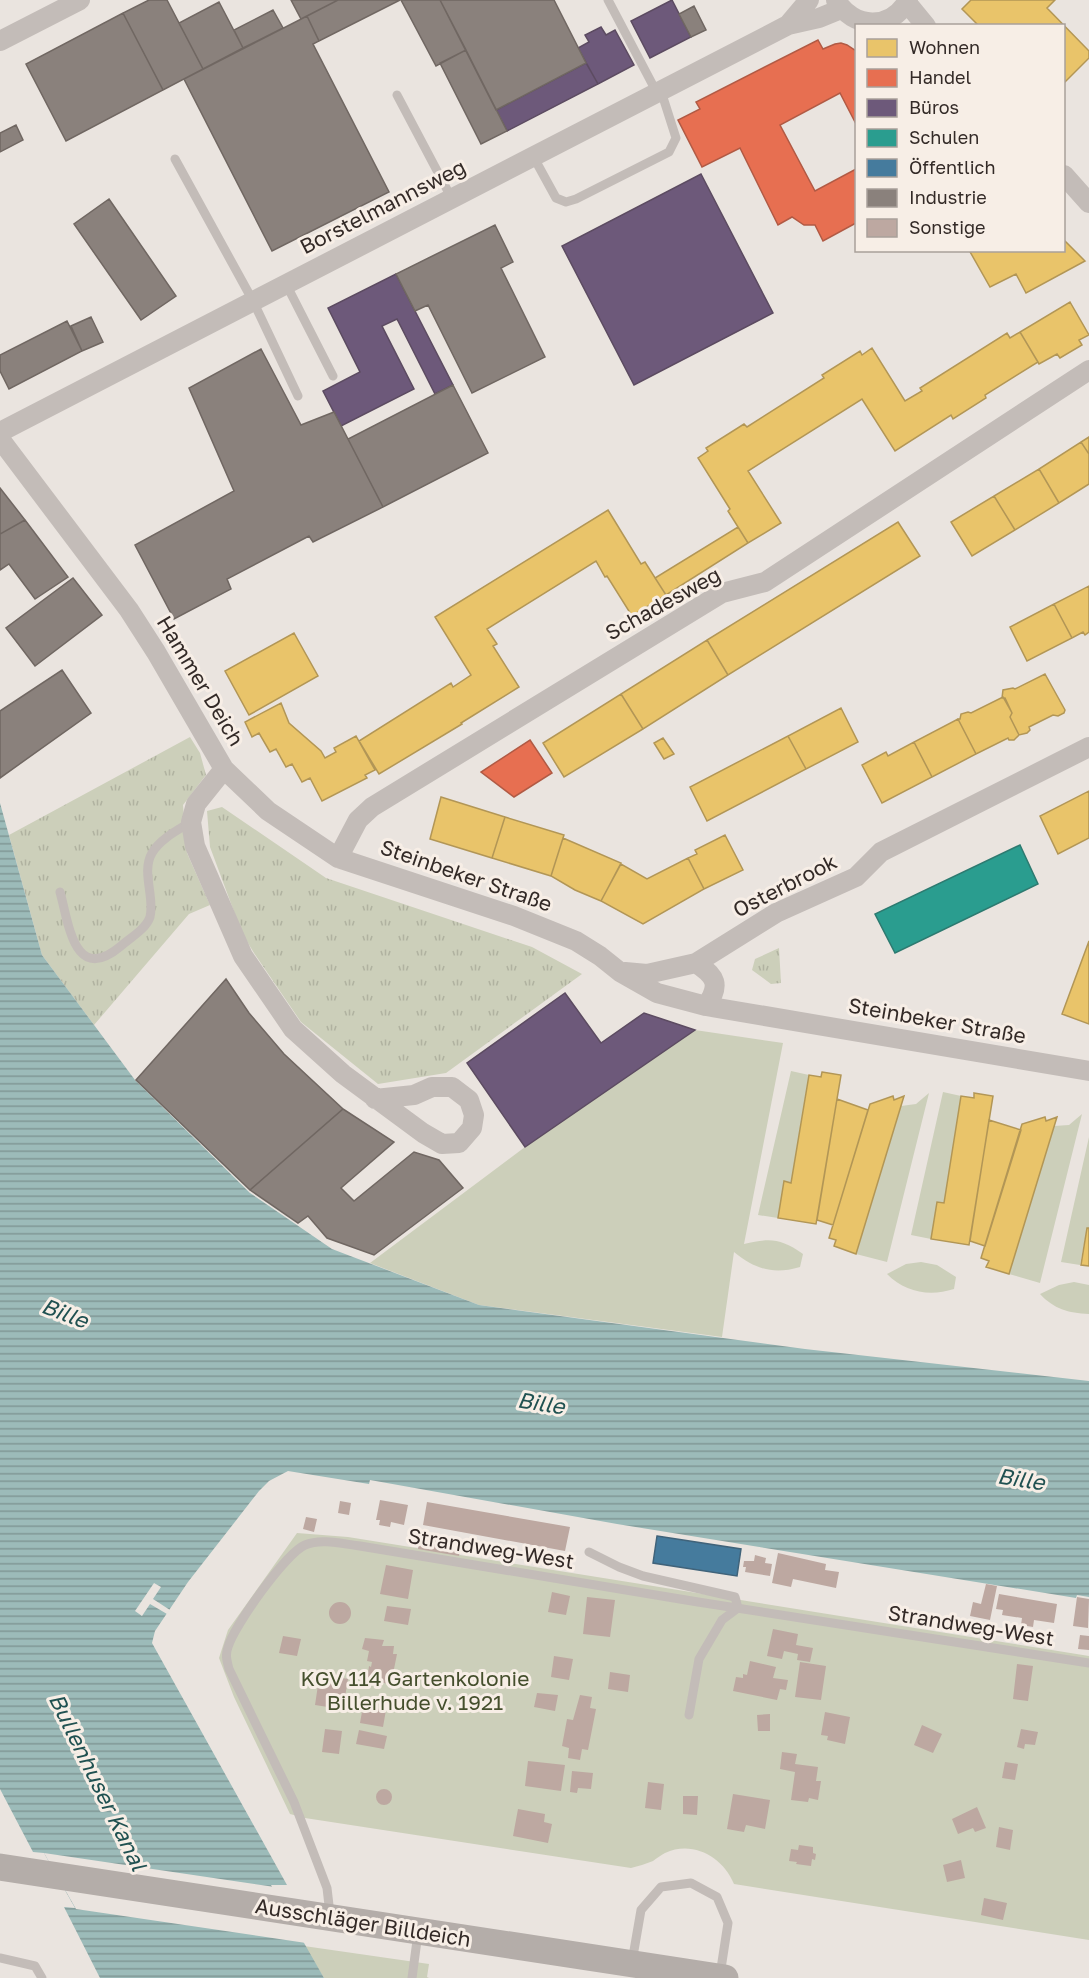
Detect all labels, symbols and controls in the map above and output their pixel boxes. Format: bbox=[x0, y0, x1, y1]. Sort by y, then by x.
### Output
legend bbox=[855, 24, 1065, 252]
text: Wohnen bbox=[909, 36, 980, 58]
text: Handel bbox=[909, 66, 971, 88]
text: Büros bbox=[909, 96, 959, 118]
text: Schulen bbox=[909, 126, 979, 148]
street label: Borstelmannsweg bbox=[295, 153, 470, 259]
text: Öffentlich bbox=[909, 156, 995, 178]
text: Industrie bbox=[909, 186, 987, 208]
text: Sonstige bbox=[909, 216, 985, 238]
street label: Schadesweg bbox=[600, 561, 725, 645]
street label: Hammer Deich bbox=[152, 611, 250, 750]
street label: Steinbeker Straße bbox=[377, 833, 556, 917]
street label: Osterbrook bbox=[728, 848, 841, 922]
street label: Steinbeker Straße bbox=[846, 992, 1028, 1048]
water label: Bille bbox=[38, 1291, 94, 1334]
water label: Bille bbox=[516, 1385, 569, 1420]
water label: Bille bbox=[996, 1461, 1049, 1496]
street label: Strandweg-West bbox=[406, 1522, 576, 1574]
street label: Strandweg-West bbox=[886, 1599, 1056, 1651]
park label: KGV 114 Gartenkolonie Billerhude v. 1921 bbox=[301, 1665, 529, 1715]
water label: Bullenhuser Kanal bbox=[44, 1689, 154, 1876]
street label: Ausschläger Billdeich bbox=[253, 1892, 473, 1952]

